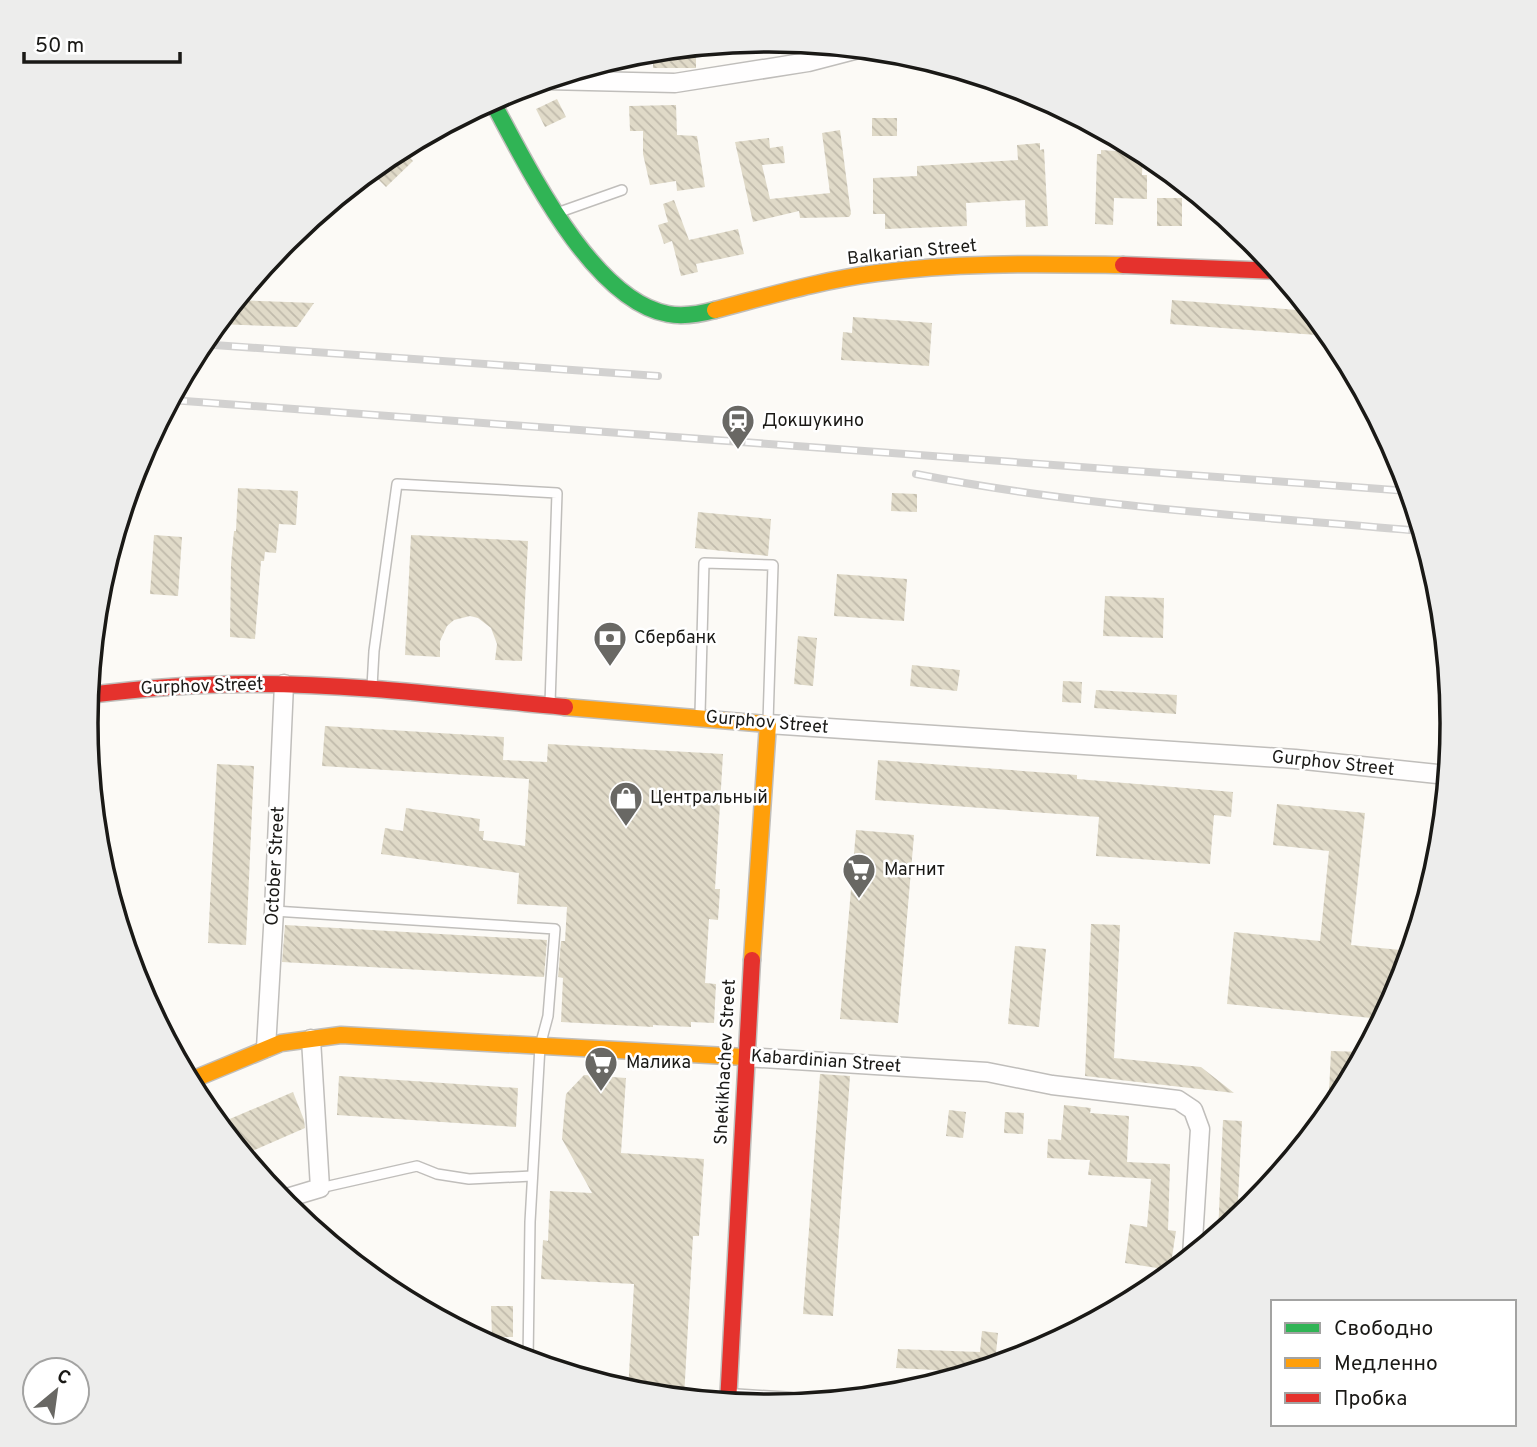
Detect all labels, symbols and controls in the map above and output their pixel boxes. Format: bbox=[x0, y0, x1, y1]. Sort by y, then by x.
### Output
scale bar bbox=[24, 21, 180, 65]
text: 50 m bbox=[35, 33, 84, 60]
street label: Balkarian Street bbox=[846, 235, 978, 271]
station icon: Докшукино bbox=[719, 402, 757, 451]
place label: Докшукино bbox=[762, 410, 864, 433]
bank icon: Сбербанк bbox=[591, 619, 629, 668]
place label: Сбербанк bbox=[634, 627, 717, 650]
street label: Gurphov Street bbox=[140, 673, 264, 701]
street label: Gurphov Street bbox=[705, 706, 829, 740]
street label: Gurphov Street bbox=[1271, 746, 1395, 782]
shop icon: Центральный bbox=[607, 779, 645, 828]
place label: Центральный bbox=[650, 787, 768, 810]
street label: October Street bbox=[261, 806, 291, 926]
supermarket icon: Магнит bbox=[840, 851, 878, 900]
place label: Магнит bbox=[884, 859, 945, 882]
street label: Shekikhachev Street bbox=[710, 978, 742, 1146]
supermarket icon: Малика bbox=[582, 1044, 620, 1093]
street label: Kabardinian Street bbox=[750, 1045, 902, 1079]
place label: Малика bbox=[626, 1052, 691, 1075]
legend bbox=[1271, 1300, 1516, 1426]
text: Свободно bbox=[1334, 1316, 1433, 1343]
text: Медленно bbox=[1334, 1351, 1438, 1378]
north arrow bbox=[21, 1356, 91, 1426]
text: С bbox=[52, 1364, 74, 1391]
text: Пробка bbox=[1334, 1386, 1407, 1413]

